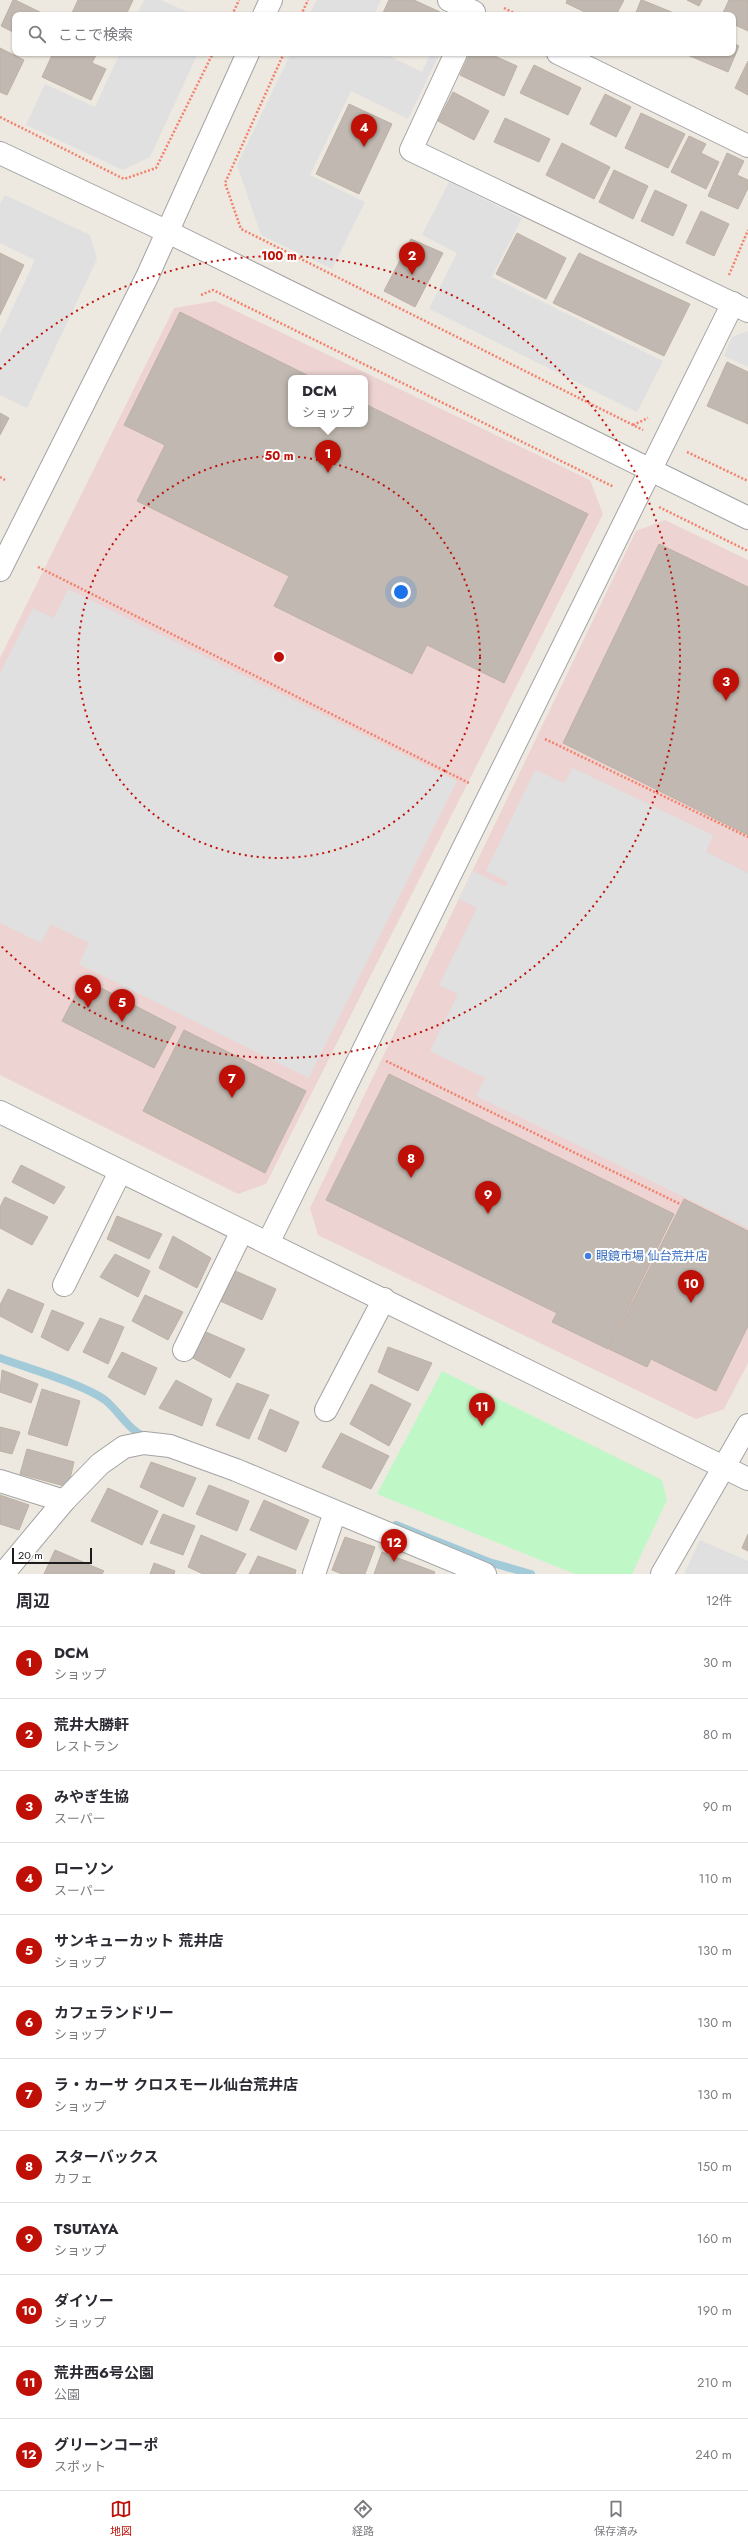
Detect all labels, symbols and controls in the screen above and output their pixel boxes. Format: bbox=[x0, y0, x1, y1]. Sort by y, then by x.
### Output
search box bbox=[12, 12, 736, 56]
icon: search bbox=[26, 23, 48, 45]
text: ここで検索 bbox=[58, 24, 133, 46]
pin: 4 bbox=[351, 114, 377, 147]
pin: 2 bbox=[399, 242, 425, 275]
text: 100 m bbox=[261, 247, 297, 265]
popup bbox=[288, 375, 368, 427]
text: DCM bbox=[302, 380, 337, 402]
text: ショップ bbox=[302, 403, 354, 422]
pin: 1 bbox=[315, 440, 341, 473]
text: 50 m bbox=[264, 447, 294, 465]
your location bbox=[391, 582, 411, 602]
centre of rings bbox=[272, 650, 286, 664]
pin: 3 bbox=[713, 668, 739, 701]
pin: 6 bbox=[75, 975, 101, 1008]
pin: 5 bbox=[109, 989, 135, 1022]
pin: 7 bbox=[219, 1065, 245, 1098]
pin: 8 bbox=[398, 1145, 424, 1178]
pin: 9 bbox=[475, 1181, 501, 1214]
place label: 眼鏡市場 仙台荒井店 bbox=[596, 1247, 708, 1265]
marker: 眼鏡市場 仙台荒井店 bbox=[583, 1251, 593, 1261]
pin: 10 bbox=[678, 1270, 704, 1303]
pin: 11 bbox=[469, 1393, 495, 1426]
pin: 12 bbox=[381, 1529, 407, 1562]
scale bar bbox=[12, 1546, 92, 1565]
text: 20 m bbox=[18, 1547, 43, 1563]
text: 周辺 bbox=[16, 1589, 50, 1613]
text: 12件 bbox=[706, 1591, 732, 1610]
text: DCM bbox=[54, 1642, 89, 1664]
text: 1 bbox=[26, 1653, 32, 1672]
text: 30 m bbox=[703, 1653, 732, 1672]
text: ショップ bbox=[54, 1665, 106, 1684]
text: 荒井大勝軒 bbox=[54, 1714, 129, 1736]
text: 2 bbox=[25, 1725, 33, 1744]
text: 80 m bbox=[703, 1725, 732, 1744]
text: レストラン bbox=[54, 1737, 119, 1756]
text: みやぎ生協 bbox=[54, 1786, 129, 1808]
text: 3 bbox=[25, 1797, 33, 1816]
text: 90 m bbox=[703, 1797, 732, 1816]
text: スーパー bbox=[54, 1809, 106, 1828]
text: ローソン bbox=[54, 1858, 114, 1880]
text: 4 bbox=[24, 1869, 34, 1888]
text: 110 m bbox=[698, 1869, 732, 1888]
text: スーパー bbox=[54, 1881, 106, 1900]
text: サンキューカット 荒井店 bbox=[54, 1930, 224, 1952]
text: 5 bbox=[25, 1941, 33, 1960]
text: 130 m bbox=[697, 1941, 732, 1960]
text: ショップ bbox=[54, 1953, 106, 1972]
text: カフェランドリー bbox=[54, 2002, 174, 2024]
text: 6 bbox=[25, 2013, 33, 2032]
text: 130 m bbox=[697, 2013, 732, 2032]
text: ショップ bbox=[54, 2025, 106, 2044]
text: ラ・カーサ クロスモール仙台荒井店 bbox=[54, 2074, 298, 2096]
text: 7 bbox=[25, 2085, 33, 2104]
text: 130 m bbox=[697, 2085, 732, 2104]
text: ショップ bbox=[54, 2097, 106, 2116]
text: スターバックス bbox=[54, 2146, 158, 2168]
text: 8 bbox=[25, 2157, 33, 2176]
text: 150 m bbox=[697, 2157, 732, 2176]
text: カフェ bbox=[54, 2169, 93, 2188]
text: TSUTAYA bbox=[54, 2218, 119, 2240]
text: 9 bbox=[25, 2229, 33, 2248]
text: 160 m bbox=[697, 2229, 732, 2248]
text: ショップ bbox=[54, 2241, 106, 2260]
text: ダイソー bbox=[54, 2290, 114, 2312]
text: 10 bbox=[21, 2301, 37, 2320]
text: 190 m bbox=[697, 2301, 732, 2320]
text: ショップ bbox=[54, 2313, 106, 2332]
text: 荒井西6号公園 bbox=[54, 2362, 154, 2384]
text: 11 bbox=[22, 2373, 36, 2392]
text: 210 m bbox=[697, 2373, 732, 2392]
text: 公園 bbox=[54, 2385, 80, 2404]
text: グリーンコーポ bbox=[54, 2434, 158, 2456]
text: 12 bbox=[21, 2445, 37, 2464]
text: 240 m bbox=[695, 2445, 732, 2464]
text: スポット bbox=[54, 2457, 106, 2476]
tab: 地図 bbox=[110, 2498, 132, 2539]
tab: 経路 bbox=[352, 2498, 374, 2539]
tab: 保存済み bbox=[594, 2498, 638, 2539]

